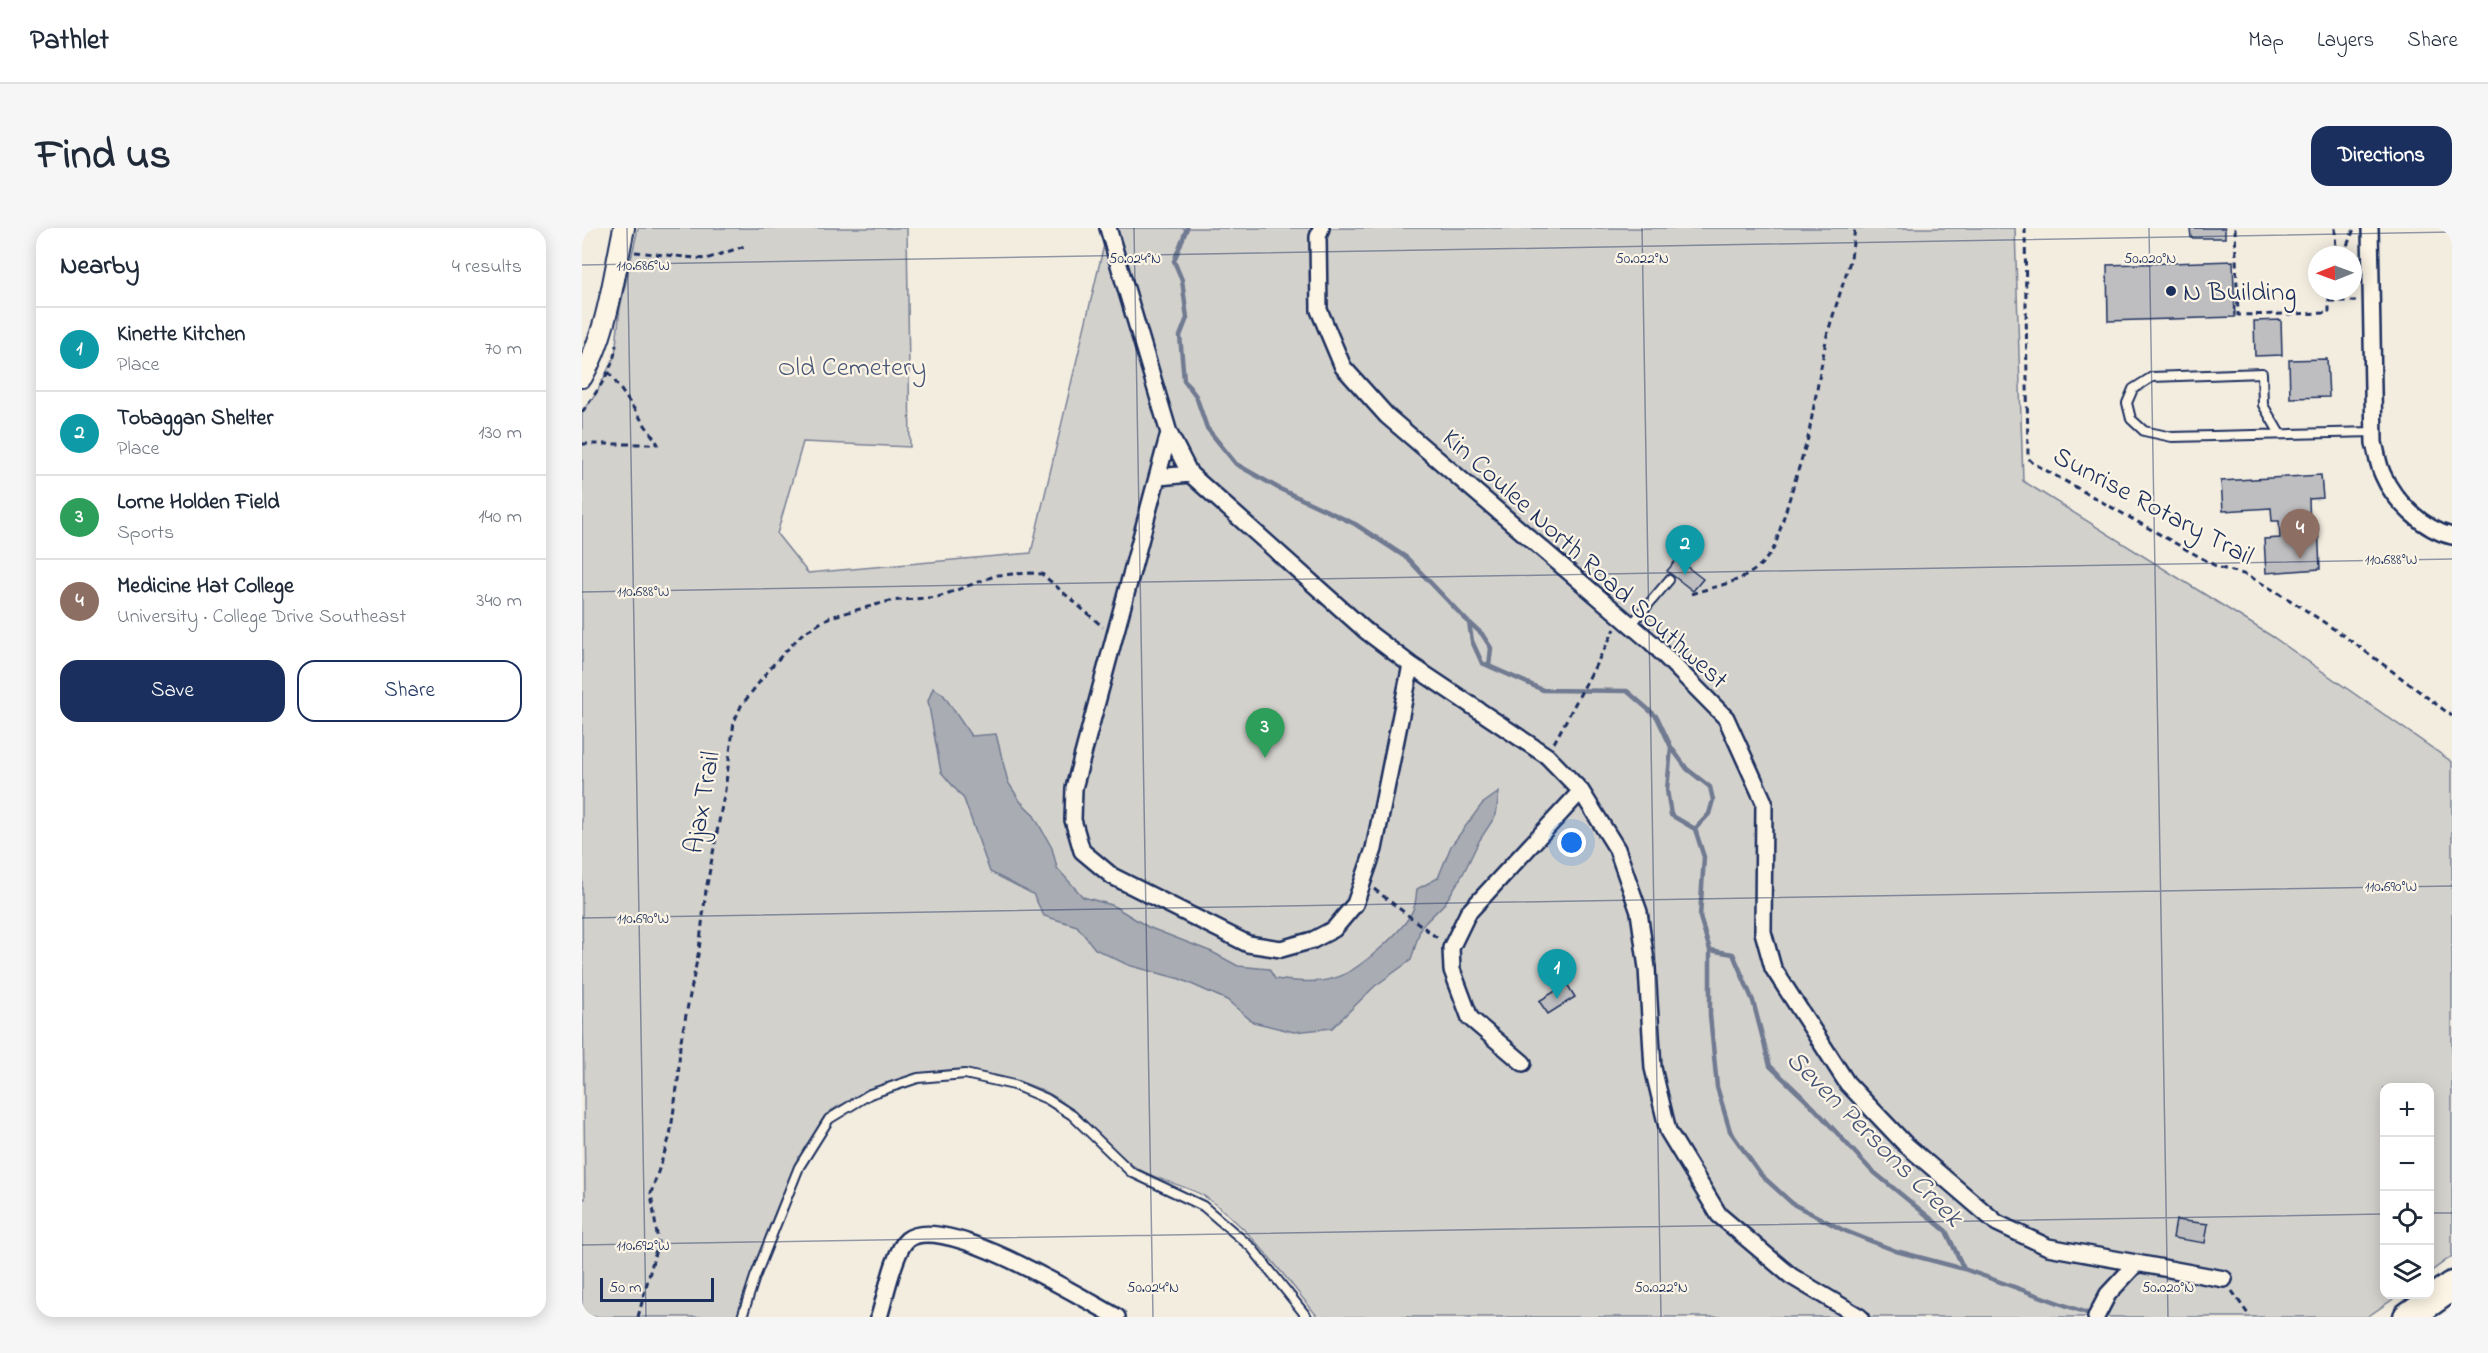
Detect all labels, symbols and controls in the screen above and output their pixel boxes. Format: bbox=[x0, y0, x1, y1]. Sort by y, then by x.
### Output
text: Pathlet bbox=[30, 21, 109, 62]
text: Map bbox=[2248, 26, 2284, 56]
text: Layers bbox=[2317, 26, 2374, 56]
text: Share bbox=[2407, 26, 2458, 56]
text: Find us bbox=[36, 126, 171, 187]
button: Directions bbox=[2311, 126, 2452, 186]
north arrow bbox=[2308, 246, 2362, 300]
text: Nearby bbox=[60, 248, 139, 286]
text: 50.024°N bbox=[1109, 248, 1161, 270]
text: 50.022°N bbox=[1615, 248, 1669, 270]
text: 50.020°N bbox=[2124, 248, 2176, 270]
text: 4 results bbox=[452, 253, 522, 282]
text: 110.686°W bbox=[616, 255, 670, 277]
place label: N Building bbox=[2183, 274, 2296, 313]
marker: N Building bbox=[2164, 284, 2178, 298]
text: Kinette Kitchen bbox=[117, 319, 245, 351]
text: 1 bbox=[76, 335, 83, 364]
text: 70 m bbox=[485, 335, 522, 364]
park label: Old Cemetery bbox=[778, 349, 926, 388]
text: Place bbox=[117, 351, 159, 380]
text: Tobaggan Shelter bbox=[117, 403, 273, 435]
text: 2 bbox=[75, 419, 84, 448]
text: 130 m bbox=[478, 419, 522, 448]
street label: Kin Coulee North Road Southwest bbox=[1432, 420, 1736, 699]
text: Place bbox=[117, 435, 159, 464]
street label: Sunrise Rotary Trail bbox=[2045, 438, 2260, 577]
text: Lorne Holden Field bbox=[117, 487, 280, 519]
text: 3 bbox=[75, 503, 84, 532]
text: 140 m bbox=[478, 503, 522, 532]
pin: 4 bbox=[2280, 510, 2320, 559]
text: Sports bbox=[117, 519, 174, 548]
pin: 2 bbox=[1666, 526, 1704, 575]
text: 110.688°W bbox=[2365, 549, 2417, 571]
text: Medicine Hat College bbox=[117, 571, 294, 603]
text: 110.688°W bbox=[617, 581, 669, 603]
text: 4 bbox=[75, 587, 84, 616]
text: 340 m bbox=[476, 587, 522, 616]
text: University · College Drive Southeast bbox=[117, 603, 406, 632]
button: Save bbox=[60, 660, 285, 722]
button: Share bbox=[297, 660, 522, 722]
pin: 3 bbox=[1246, 708, 1284, 758]
street label: Ajax Trail bbox=[675, 748, 732, 857]
your location bbox=[1557, 828, 1586, 857]
text: 110.690°W bbox=[2365, 876, 2417, 898]
text: 110.690°W bbox=[617, 908, 669, 930]
pin: 1 bbox=[1538, 950, 1576, 999]
water label: Seven Persons Creek bbox=[1775, 1041, 1973, 1239]
map controls bbox=[2380, 1083, 2434, 1299]
button: + bbox=[2380, 1083, 2434, 1137]
button: − bbox=[2380, 1137, 2434, 1191]
button: locate bbox=[2380, 1191, 2434, 1245]
text: 110.692°W bbox=[616, 1235, 670, 1257]
button: layers bbox=[2380, 1245, 2434, 1299]
scale bar bbox=[600, 1275, 714, 1302]
text: 50 m bbox=[609, 1276, 641, 1300]
text: 50.024°N bbox=[1127, 1277, 1179, 1299]
text: 50.022°N bbox=[1634, 1277, 1688, 1299]
text: 50.020°N bbox=[2142, 1277, 2194, 1299]

